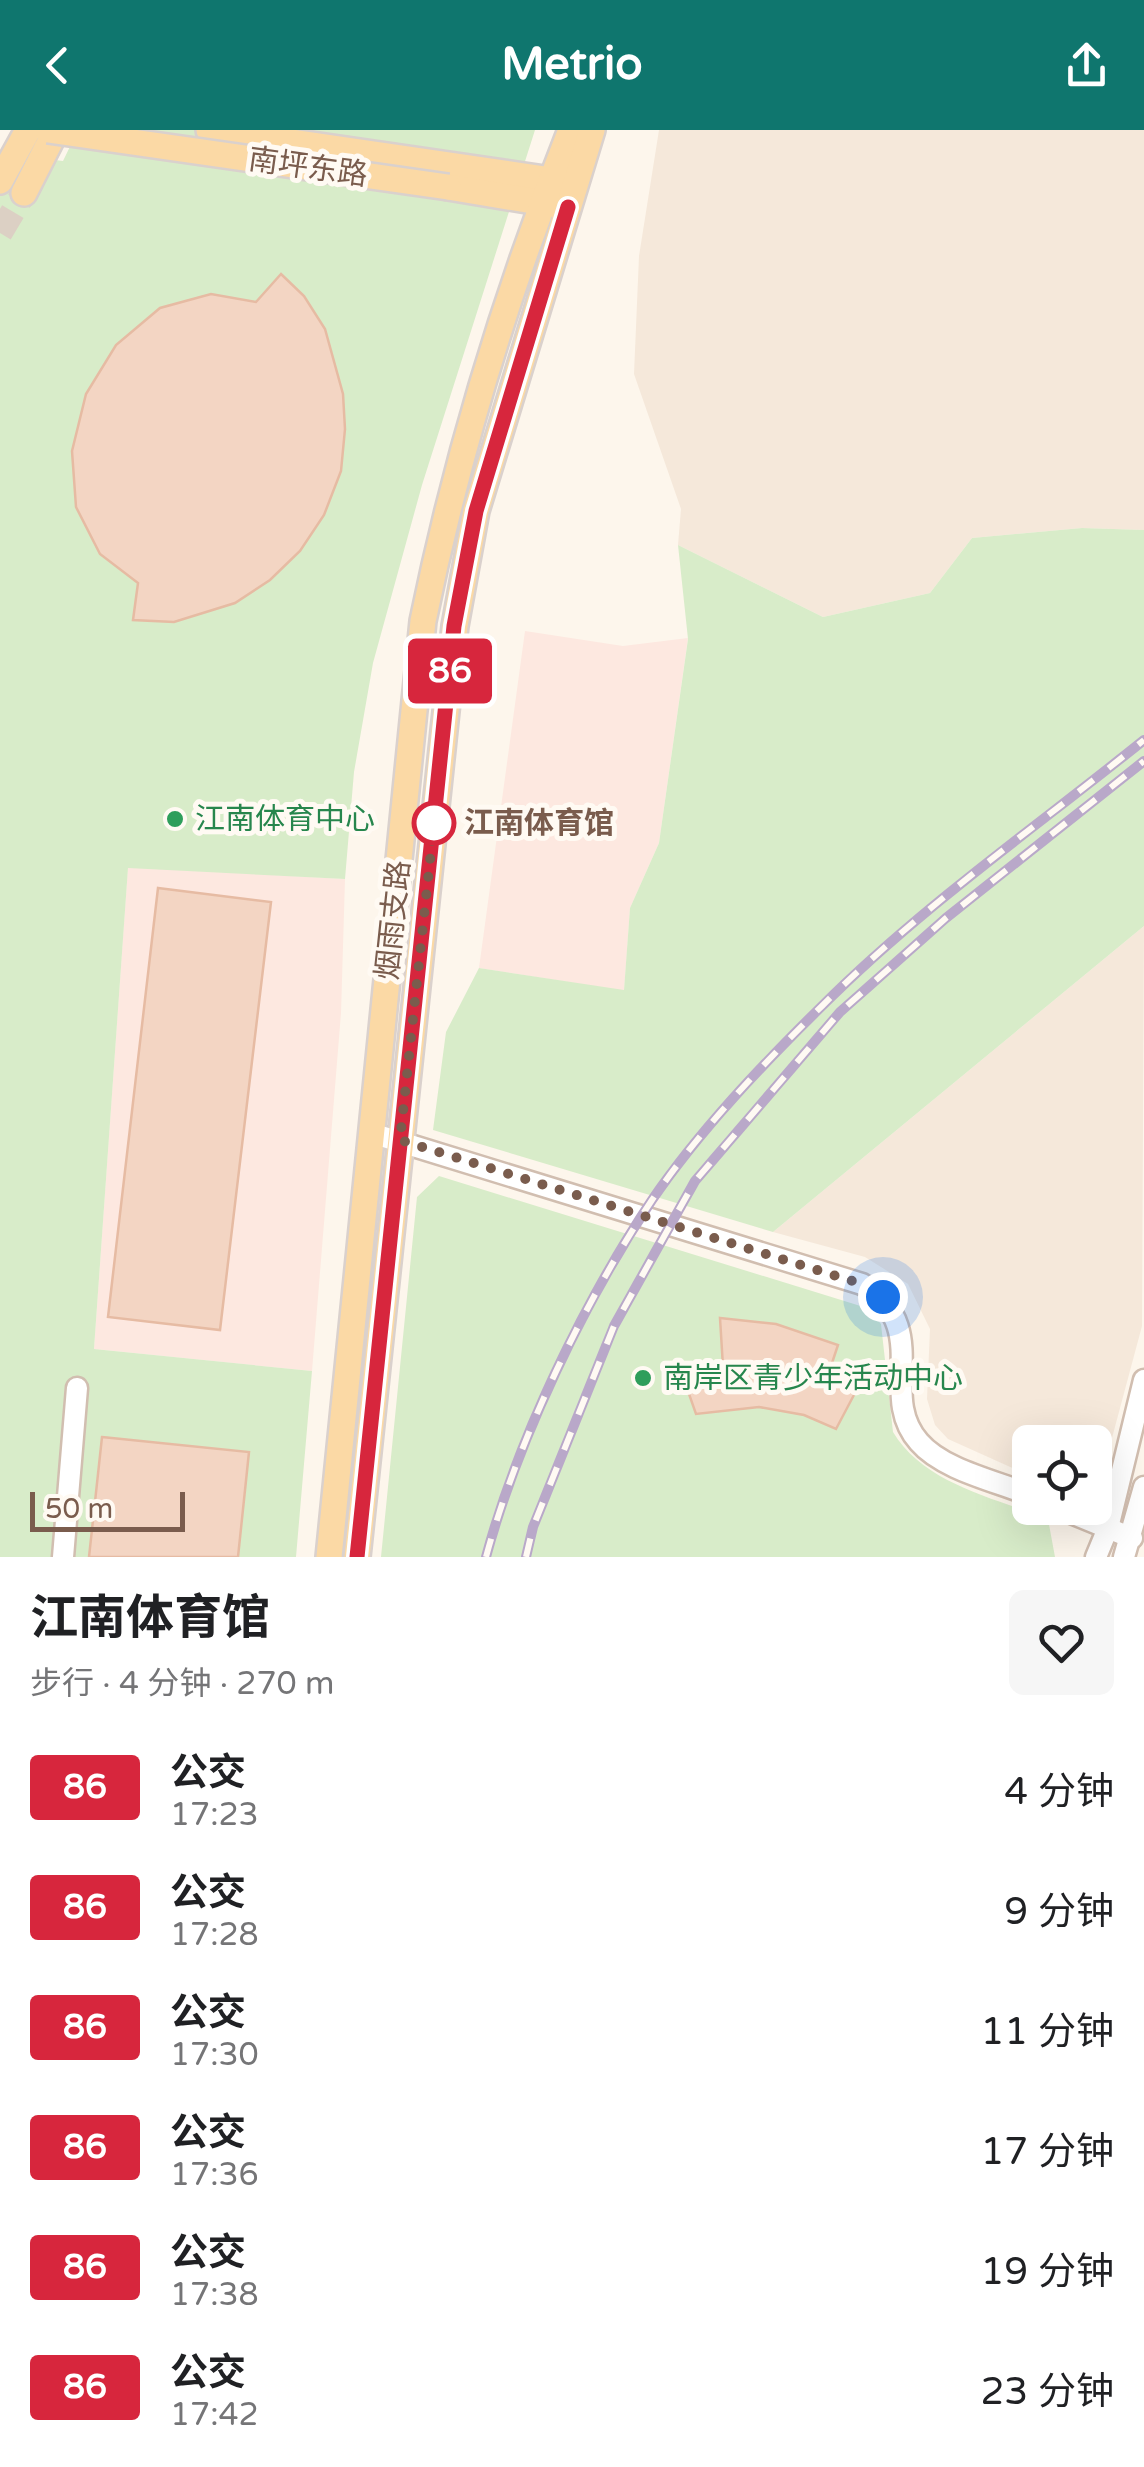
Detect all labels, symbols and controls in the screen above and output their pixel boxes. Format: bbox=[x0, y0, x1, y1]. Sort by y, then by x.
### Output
icon: back bbox=[30, 38, 85, 93]
text: Metrio bbox=[501, 38, 643, 92]
icon: share bbox=[1059, 38, 1114, 93]
street label: 南坪东路 bbox=[246, 141, 370, 194]
line badge: 86 bbox=[405, 638, 495, 704]
text: 86 bbox=[428, 650, 472, 692]
place label: 江南体育中心 bbox=[195, 801, 375, 838]
marker: 江南体育馆 bbox=[413, 802, 455, 844]
place label: 江南体育馆 bbox=[464, 805, 614, 842]
marker: 江南体育中心 bbox=[164, 808, 186, 830]
street label: 烟雨支路 bbox=[369, 858, 418, 982]
your location bbox=[858, 1272, 908, 1322]
place label: 南岸区青少年活动中心 bbox=[663, 1360, 963, 1397]
marker: 南岸区青少年活动中心 bbox=[632, 1367, 654, 1389]
map controls bbox=[1012, 1425, 1112, 1525]
button: locate bbox=[1012, 1425, 1112, 1525]
scale bar bbox=[30, 1487, 185, 1532]
text: 50 m bbox=[45, 1492, 113, 1526]
text: 江南体育馆 bbox=[30, 1590, 270, 1648]
button: heart bbox=[1009, 1590, 1114, 1695]
text: 步行 · 4 分钟 · 270 m bbox=[30, 1665, 334, 1703]
text: 公交 bbox=[170, 1750, 246, 1796]
text: 86 bbox=[63, 1766, 107, 1808]
text: 4 分钟 bbox=[1004, 1769, 1114, 1815]
text: 17:23 bbox=[170, 1796, 259, 1834]
text: 公交 bbox=[170, 1870, 246, 1916]
text: 86 bbox=[63, 1886, 107, 1928]
text: 9 分钟 bbox=[1004, 1889, 1114, 1935]
text: 17:28 bbox=[170, 1916, 259, 1954]
text: 公交 bbox=[170, 1990, 246, 2036]
text: 86 bbox=[63, 2006, 107, 2048]
text: 11 分钟 bbox=[980, 2009, 1114, 2055]
text: 17:30 bbox=[170, 2036, 259, 2074]
text: 公交 bbox=[170, 2110, 246, 2156]
text: 86 bbox=[63, 2126, 107, 2168]
text: 17 分钟 bbox=[980, 2129, 1114, 2175]
text: 17:36 bbox=[170, 2156, 259, 2194]
text: 公交 bbox=[170, 2230, 246, 2276]
text: 86 bbox=[63, 2246, 107, 2288]
text: 19 分钟 bbox=[980, 2249, 1114, 2295]
text: 17:38 bbox=[170, 2276, 259, 2314]
text: 公交 bbox=[170, 2350, 246, 2396]
text: 86 bbox=[63, 2366, 107, 2408]
text: 23 分钟 bbox=[980, 2369, 1114, 2415]
text: 17:42 bbox=[170, 2396, 259, 2434]

